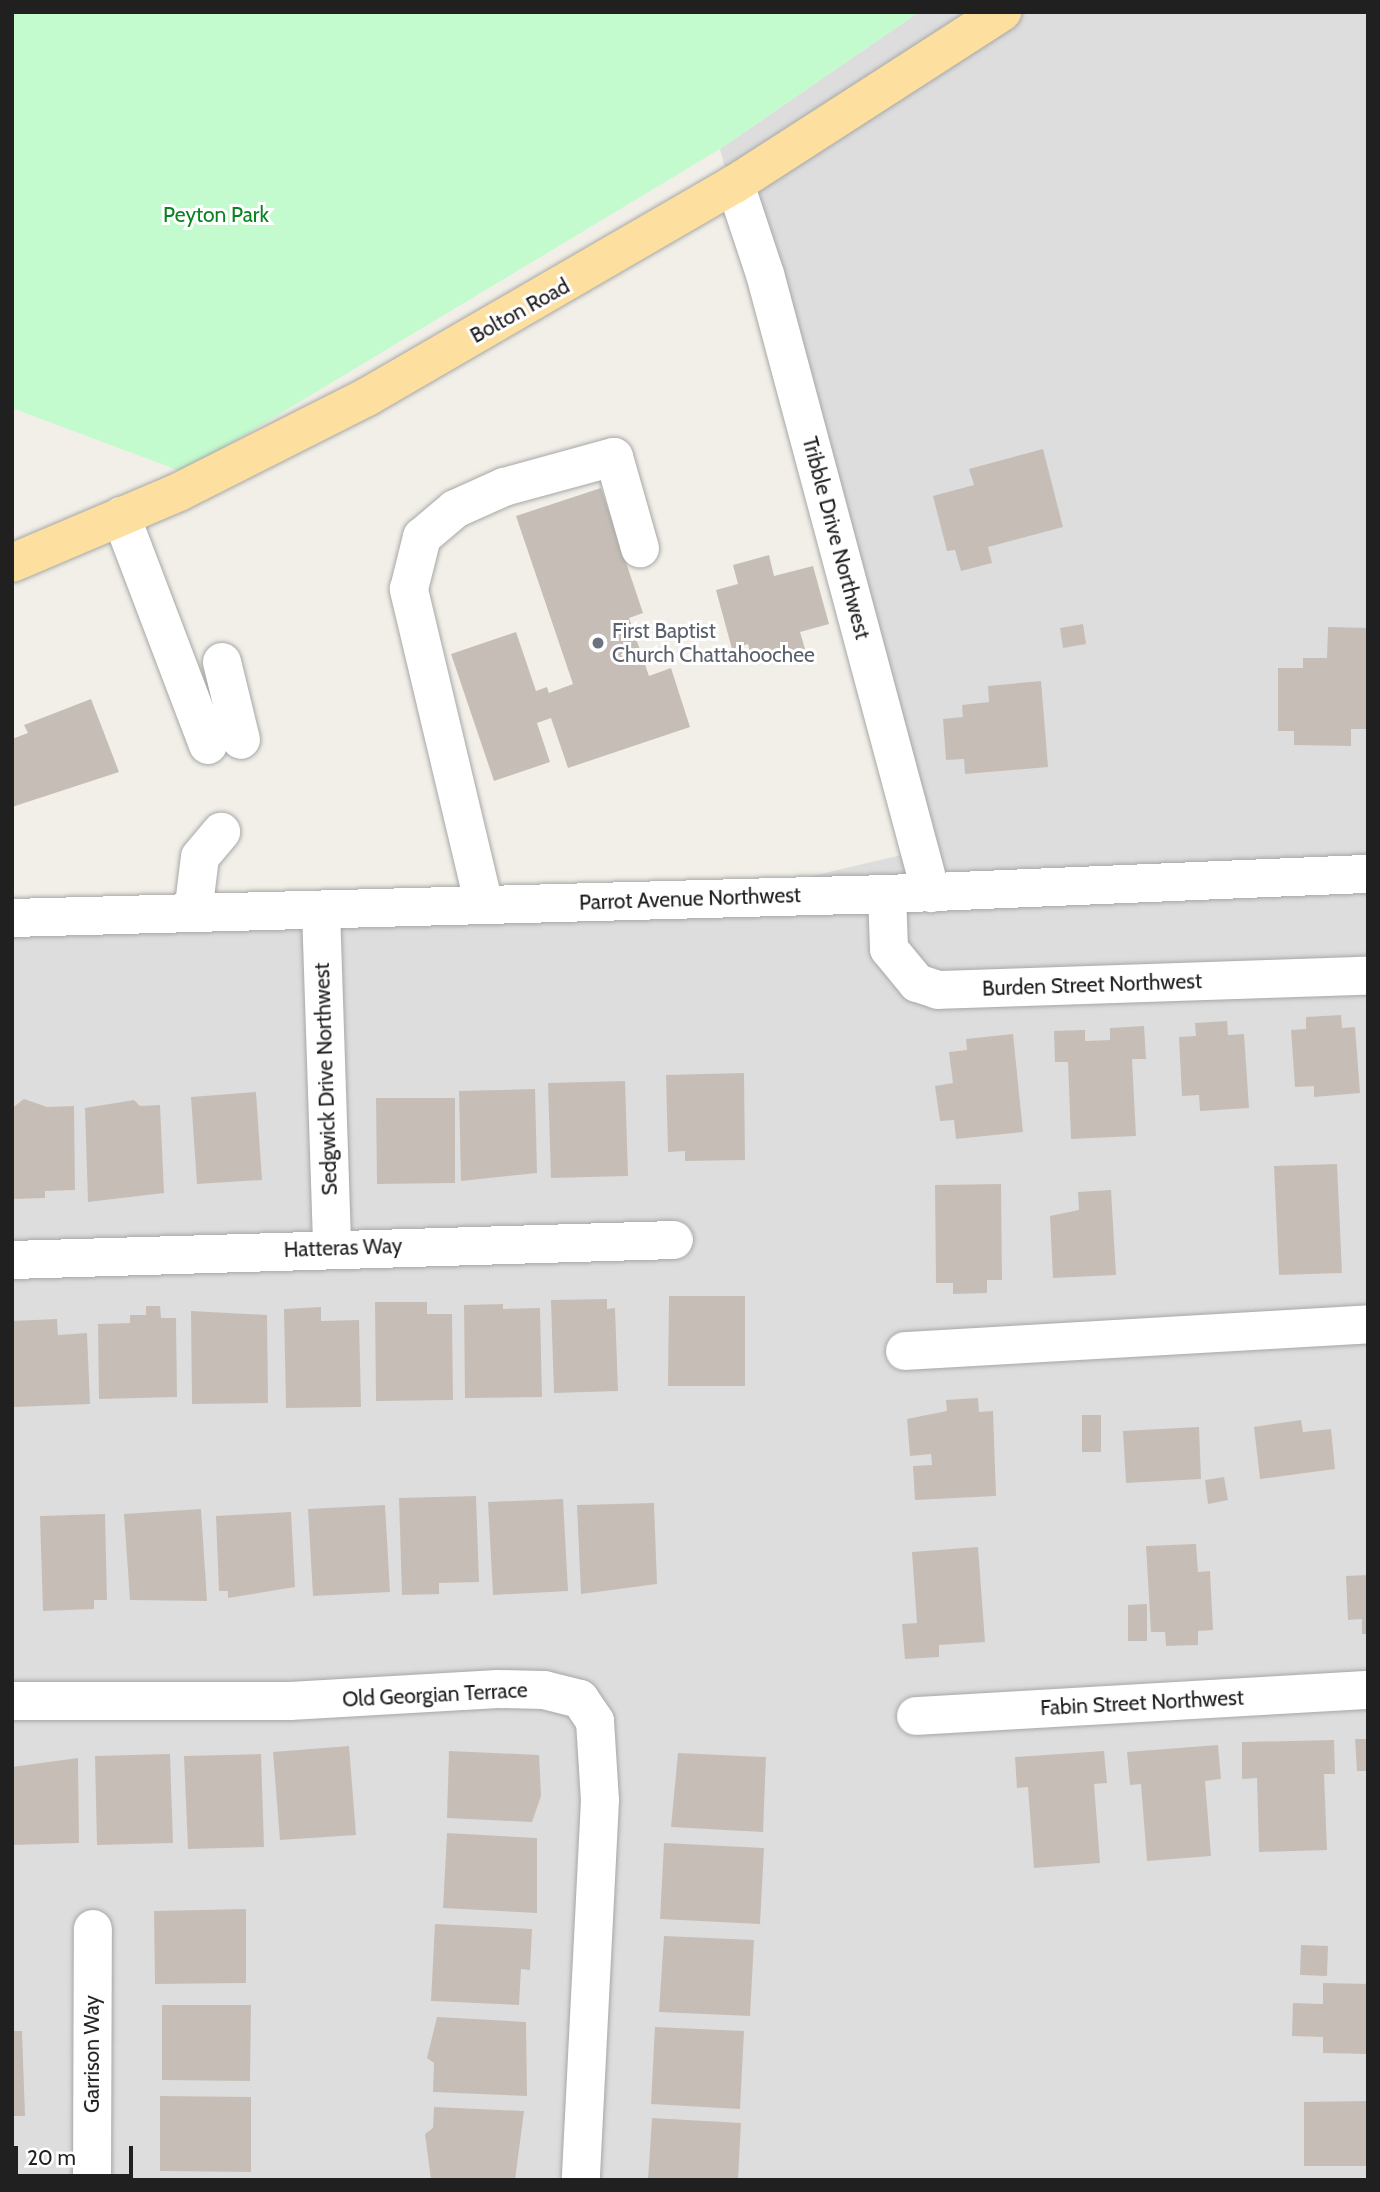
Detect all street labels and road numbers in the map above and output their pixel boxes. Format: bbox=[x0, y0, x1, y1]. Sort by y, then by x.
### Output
street label: Bolton Road bbox=[466, 273, 574, 349]
street label: Tribble Drive Northwest bbox=[797, 434, 875, 642]
street label: Parrot Avenue Northwest bbox=[579, 883, 801, 915]
street label: Sedgwick Drive Northwest bbox=[309, 962, 343, 1196]
street label: Burden Street Northwest bbox=[982, 969, 1202, 1001]
street label: Hatteras Way bbox=[283, 1233, 403, 1263]
street label: Old Georgian Terrace bbox=[342, 1678, 528, 1712]
street label: Fabin Street Northwest bbox=[1040, 1685, 1244, 1721]
street label: Garrison Way bbox=[79, 1995, 105, 2113]

